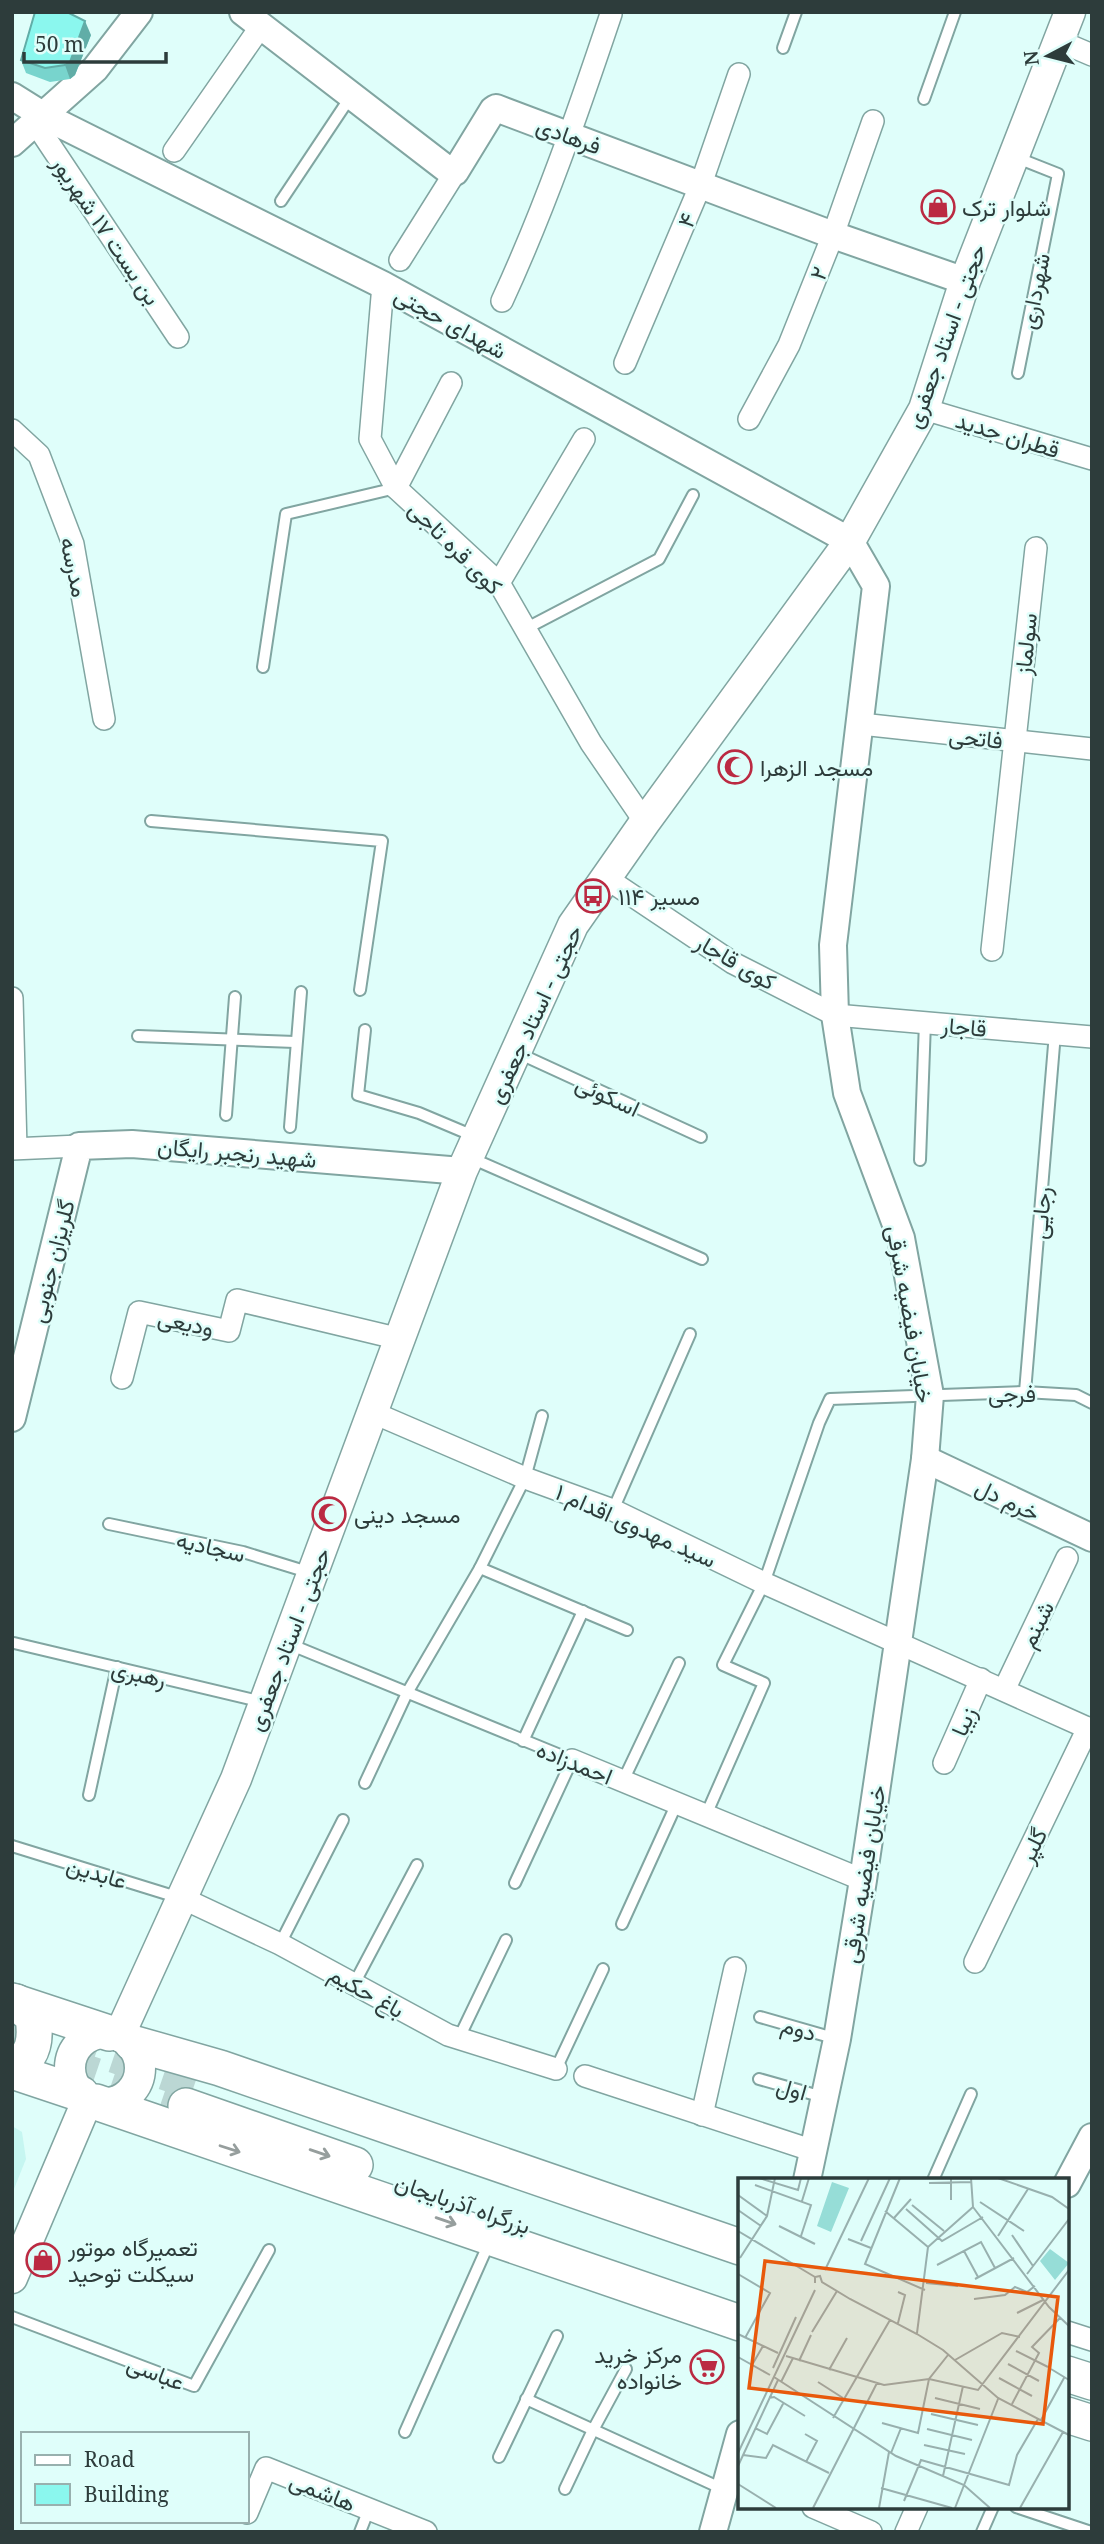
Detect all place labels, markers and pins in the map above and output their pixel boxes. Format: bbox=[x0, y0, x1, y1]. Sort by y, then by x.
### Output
shop icon: شلوار ترک bbox=[919, 188, 957, 226]
place label: شلوار ترک bbox=[962, 191, 1051, 223]
mosque icon: مسجد الزهرا bbox=[716, 748, 754, 786]
place label: مسجد الزهرا bbox=[760, 751, 873, 783]
bus stop icon: مسیر ۱۱۴ bbox=[574, 877, 612, 915]
place label: مسیر ۱۱۴ bbox=[618, 880, 700, 912]
mosque icon: مسجد دینی bbox=[310, 1495, 348, 1533]
place label: مسجد دینی bbox=[354, 1498, 460, 1530]
place label: تعمیرگاه موتور سیکلت توحید bbox=[67, 2231, 198, 2289]
shop icon: تعمیرگاه موتور سیکلت توحید bbox=[24, 2241, 62, 2279]
place label: مرکز خرید خانواده bbox=[594, 2338, 682, 2396]
supermarket icon: مرکز خرید خانواده bbox=[688, 2348, 726, 2386]

